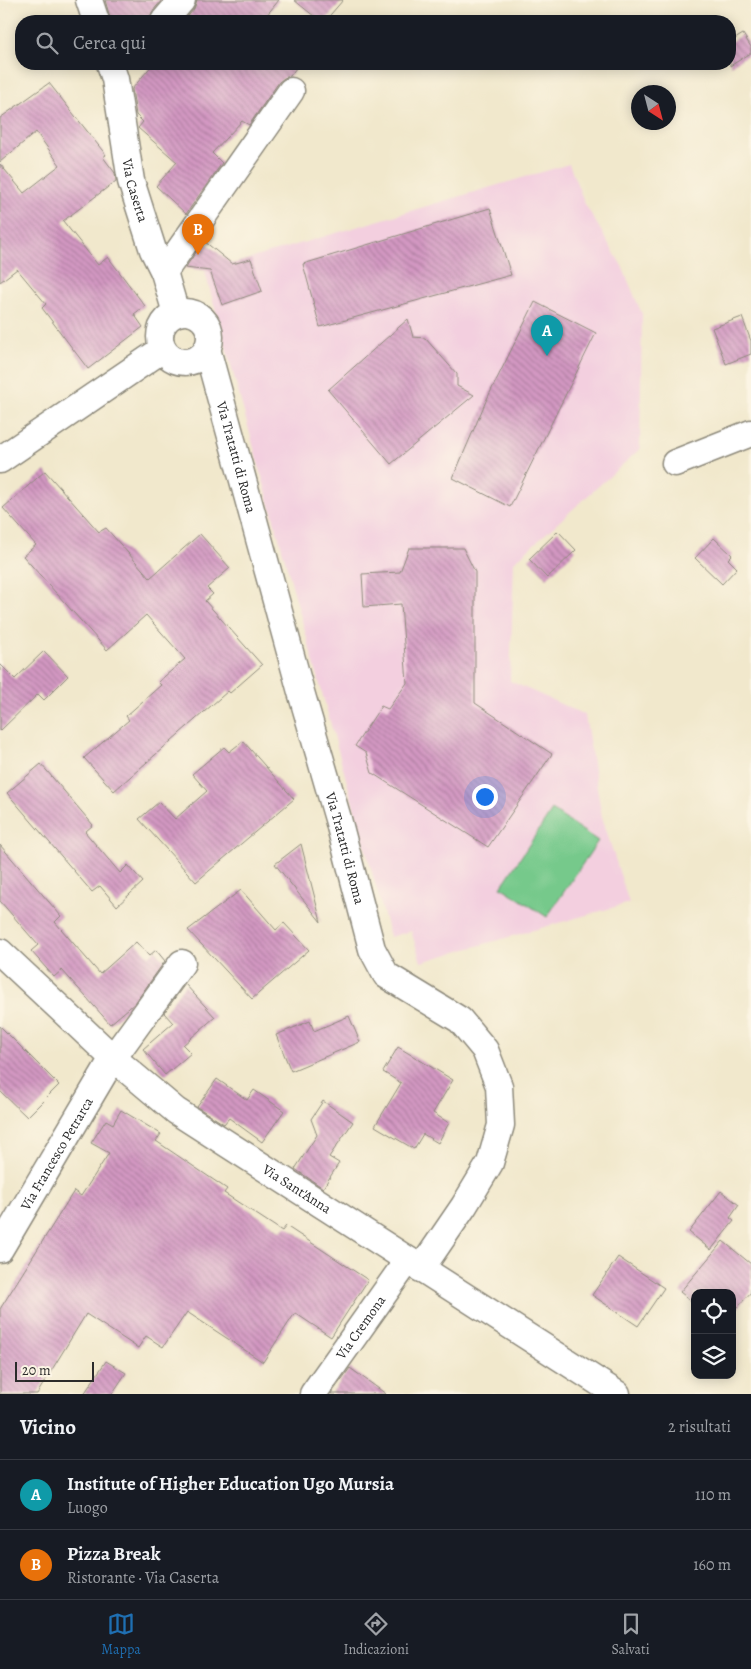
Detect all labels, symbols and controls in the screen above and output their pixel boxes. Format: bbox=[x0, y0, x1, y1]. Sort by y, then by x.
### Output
search box bbox=[15, 15, 736, 70]
icon: search bbox=[33, 29, 61, 57]
text: Cerca qui bbox=[73, 30, 146, 56]
north arrow bbox=[631, 85, 676, 130]
street label: Via Caserta bbox=[118, 156, 153, 225]
pin: B bbox=[182, 214, 214, 255]
pin: A bbox=[531, 315, 563, 356]
street label: Via Tratatti di Roma bbox=[212, 398, 261, 515]
your location bbox=[472, 784, 498, 810]
street label: Via Tratatti di Roma bbox=[321, 789, 369, 907]
street label: Via Francesco Petrarca bbox=[15, 1093, 98, 1214]
street label: Via Sant'Anna bbox=[258, 1159, 335, 1218]
map controls bbox=[691, 1289, 736, 1379]
button: locate bbox=[691, 1289, 736, 1334]
street label: Via Cremona bbox=[331, 1291, 390, 1364]
button: layers bbox=[691, 1334, 736, 1379]
scale bar bbox=[15, 1359, 94, 1382]
text: 20 m bbox=[22, 1361, 51, 1380]
text: Vicino bbox=[20, 1413, 76, 1441]
text: 2 risultati bbox=[668, 1416, 731, 1438]
text: Institute of Higher Education Ugo Mursia bbox=[67, 1471, 394, 1497]
text: A bbox=[31, 1484, 41, 1506]
text: 110 m bbox=[695, 1484, 731, 1506]
text: Luogo bbox=[67, 1497, 108, 1519]
text: Pizza Break bbox=[67, 1541, 161, 1567]
text: B bbox=[31, 1554, 41, 1576]
text: 160 m bbox=[693, 1554, 731, 1576]
text: Ristorante · Via Caserta bbox=[67, 1567, 219, 1589]
tab: Mappa bbox=[101, 1610, 141, 1659]
tab: Indicazioni bbox=[344, 1610, 409, 1659]
tab: Salvati bbox=[611, 1610, 650, 1659]

